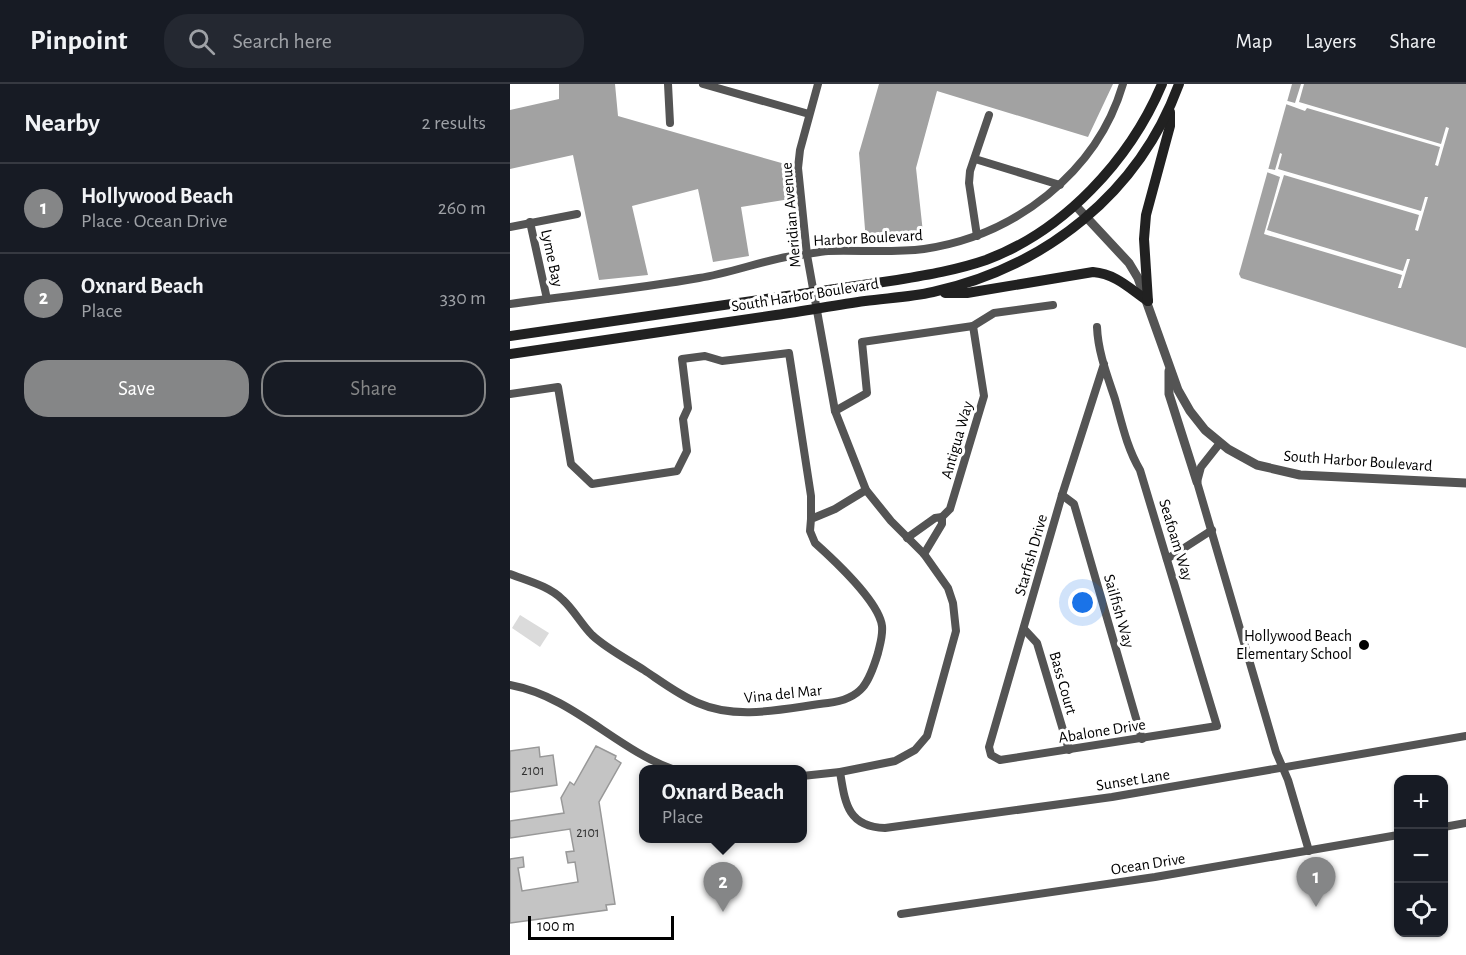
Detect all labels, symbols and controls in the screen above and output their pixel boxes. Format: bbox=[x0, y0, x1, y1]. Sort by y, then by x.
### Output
search box bbox=[164, 14, 584, 68]
icon: search bbox=[185, 25, 218, 58]
text: Pinpoint bbox=[30, 27, 128, 55]
text: Search here bbox=[233, 30, 332, 52]
text: Map bbox=[1236, 31, 1272, 52]
text: Layers bbox=[1305, 31, 1356, 52]
text: Share bbox=[1389, 31, 1436, 52]
text: Nearby bbox=[24, 110, 100, 136]
text: 2 results bbox=[422, 113, 486, 133]
street label: Meridian Avenue bbox=[778, 162, 804, 268]
text: Hollywood Beach bbox=[81, 185, 234, 207]
text: 1 bbox=[40, 198, 47, 218]
text: 260 m bbox=[438, 198, 486, 218]
text: Place · Ocean Drive bbox=[81, 211, 228, 231]
street label: Harbor Boulevard bbox=[813, 227, 923, 249]
street label: Lyme Bay bbox=[537, 228, 566, 289]
text: Oxnard Beach bbox=[81, 275, 204, 297]
street label: South Harbor Boulevard bbox=[730, 275, 880, 315]
text: 2 bbox=[39, 288, 48, 308]
text: 330 m bbox=[440, 288, 486, 308]
text: Place bbox=[81, 301, 122, 321]
button: Save bbox=[24, 360, 249, 417]
button: Share bbox=[261, 360, 486, 417]
street label: Antigua Way bbox=[938, 399, 977, 481]
street label: South Harbor Boulevard bbox=[1283, 448, 1433, 474]
street label: Seafoam Way bbox=[1155, 497, 1196, 583]
street label: Starfish Drive bbox=[1012, 512, 1050, 598]
street label: Sailfish Way bbox=[1100, 572, 1137, 650]
your location bbox=[1068, 588, 1097, 617]
place label: Hollywood Beach Elementary School bbox=[1236, 628, 1352, 663]
marker: Hollywood Beach Elementary School bbox=[1357, 638, 1371, 652]
street label: Bass Court bbox=[1046, 650, 1080, 716]
street label: Vina del Mar bbox=[743, 682, 824, 706]
street label: Abalone Drive bbox=[1057, 716, 1147, 746]
house number: 2101 bbox=[521, 764, 545, 778]
popup bbox=[639, 765, 807, 843]
street label: Sunset Lane bbox=[1095, 766, 1171, 794]
map controls bbox=[1394, 775, 1448, 937]
button: + bbox=[1394, 775, 1448, 829]
text: Oxnard Beach bbox=[662, 781, 784, 803]
text: Place bbox=[662, 807, 703, 827]
house number: 2101 bbox=[576, 826, 600, 840]
button: − bbox=[1394, 829, 1448, 883]
street label: Ocean Drive bbox=[1110, 850, 1186, 878]
pin: 1 bbox=[1296, 858, 1336, 907]
pin: 2 bbox=[704, 862, 742, 912]
button: locate bbox=[1394, 883, 1448, 937]
scale bar bbox=[528, 913, 674, 940]
text: 100 m bbox=[537, 918, 575, 934]

